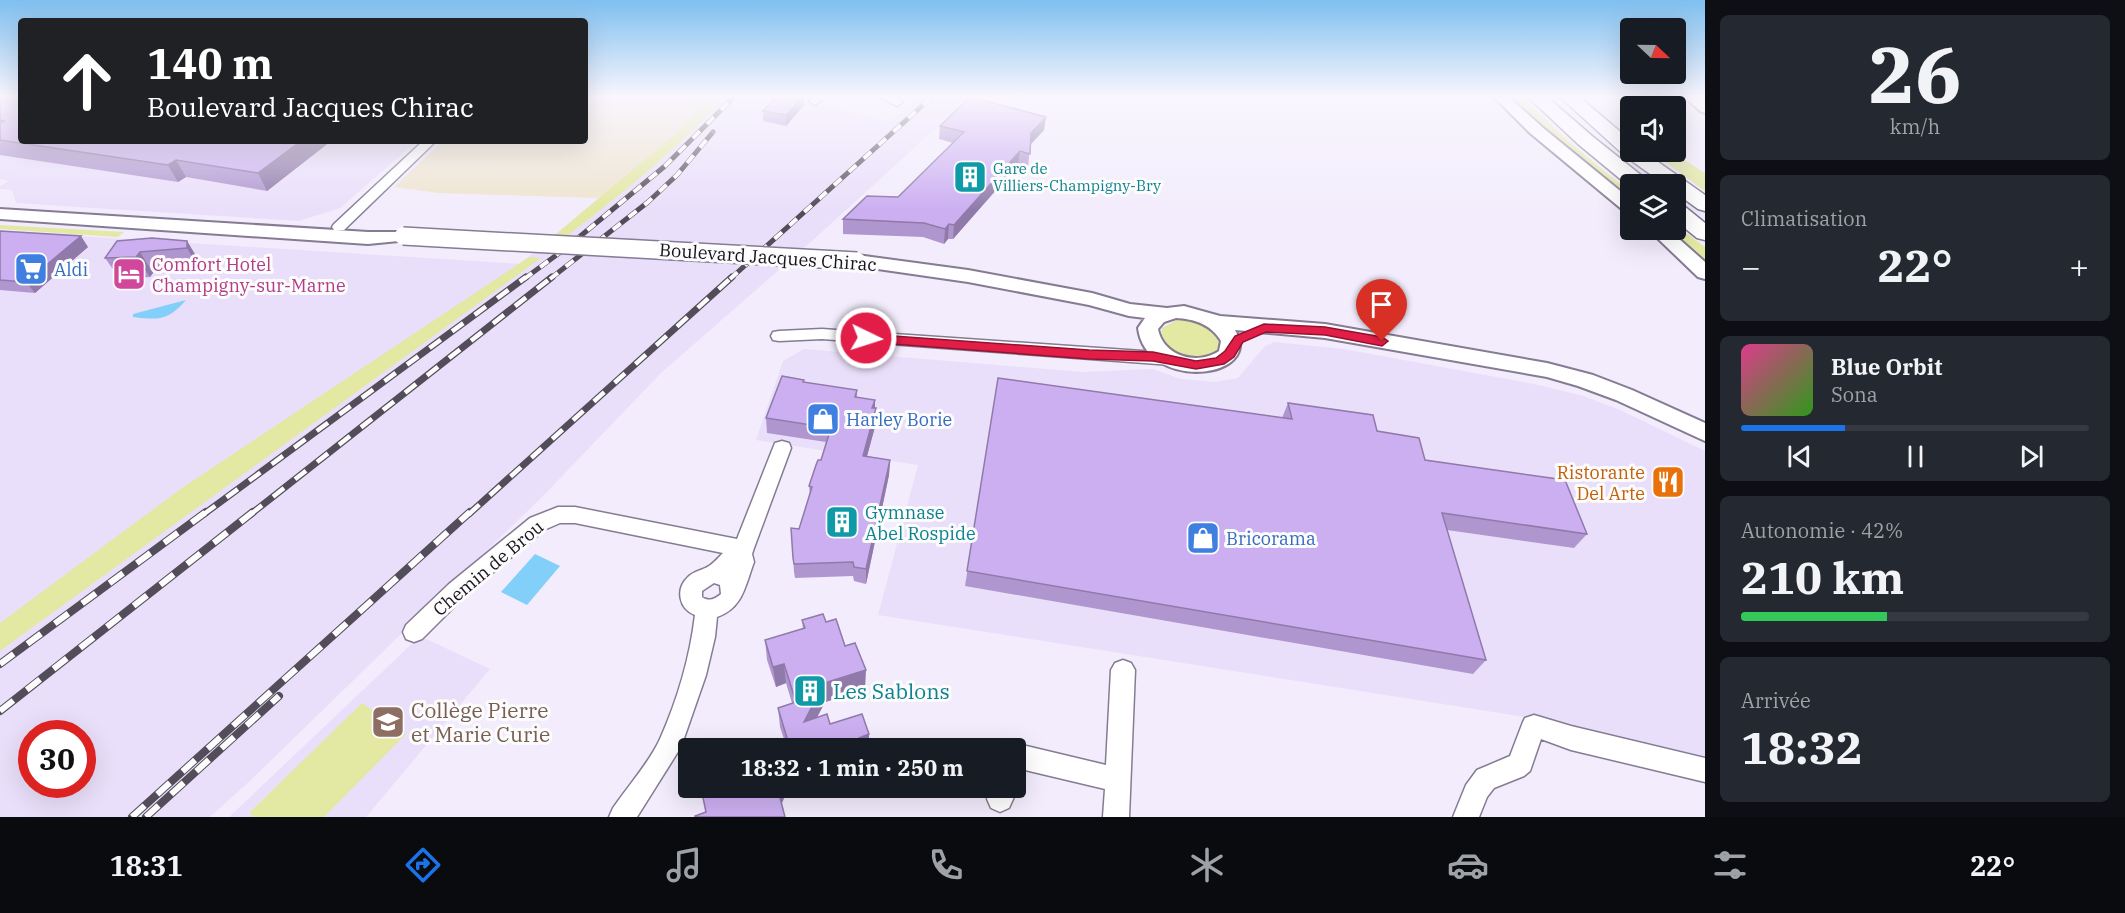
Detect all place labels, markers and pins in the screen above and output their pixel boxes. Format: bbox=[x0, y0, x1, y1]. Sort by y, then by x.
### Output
building icon: Gare de Villiers-Champigny-Bry bbox=[952, 159, 988, 195]
place label: Gare de Villiers-Champigny-Bry bbox=[993, 159, 1161, 195]
supermarket icon: Aldi bbox=[13, 251, 49, 287]
place label: Comfort Hotel Champigny-sur-Marne bbox=[152, 253, 346, 297]
hotel icon: Comfort Hotel Champigny-sur-Marne bbox=[111, 256, 147, 292]
place label: Aldi bbox=[54, 258, 89, 281]
pin bbox=[1356, 279, 1407, 341]
shop icon: Harley Borie bbox=[805, 401, 841, 437]
place label: Harley Borie bbox=[846, 408, 952, 431]
place label: Ristorante Del Arte bbox=[1557, 461, 1645, 505]
restaurant icon: Ristorante Del Arte bbox=[1650, 464, 1686, 500]
place label: Gymnase Abel Rospide bbox=[865, 501, 976, 545]
building icon: Gymnase Abel Rospide bbox=[824, 504, 860, 540]
shop icon: Bricorama bbox=[1185, 520, 1221, 556]
place label: Bricorama bbox=[1226, 527, 1316, 550]
building icon: Les Sablons bbox=[792, 673, 828, 709]
place label: Les Sablons bbox=[833, 677, 950, 705]
place label: Collège Pierre et Marie Curie bbox=[411, 696, 550, 748]
school or university icon: Collège Pierre et Marie Curie bbox=[370, 704, 406, 740]

